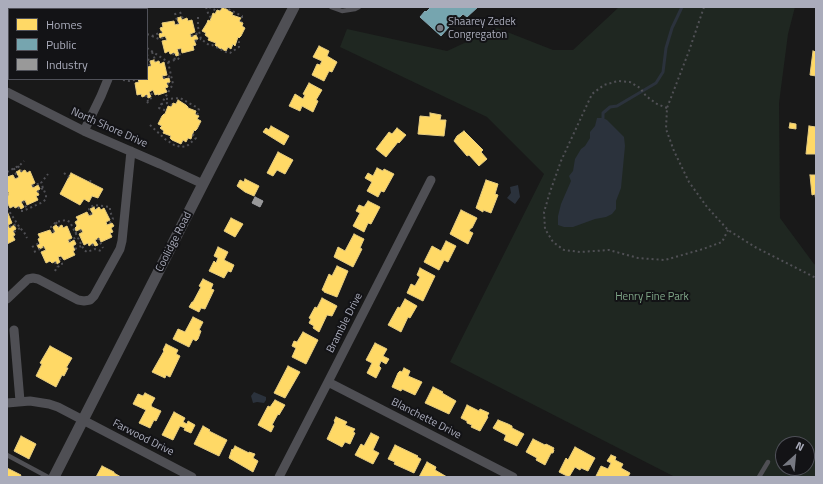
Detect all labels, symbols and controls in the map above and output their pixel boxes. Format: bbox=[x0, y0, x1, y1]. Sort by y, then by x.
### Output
legend bbox=[8, 8, 148, 80]
text: Homes bbox=[46, 15, 82, 34]
place label: Shaarey Zedek Congregaton bbox=[448, 15, 516, 41]
marker: Shaarey Zedek Congregaton bbox=[435, 23, 445, 33]
text: Public bbox=[46, 35, 76, 54]
text: Industry bbox=[46, 55, 88, 74]
street label: North Shore Drive bbox=[69, 105, 149, 151]
street label: Coolidge Road bbox=[153, 210, 195, 274]
park label: Henry Fine Park bbox=[615, 290, 689, 304]
street label: Bramble Drive bbox=[324, 291, 366, 355]
street label: Blanchette Drive bbox=[389, 396, 463, 442]
street label: Farwood Drive bbox=[110, 417, 176, 459]
north arrow bbox=[775, 436, 815, 476]
text: N bbox=[793, 437, 807, 455]

